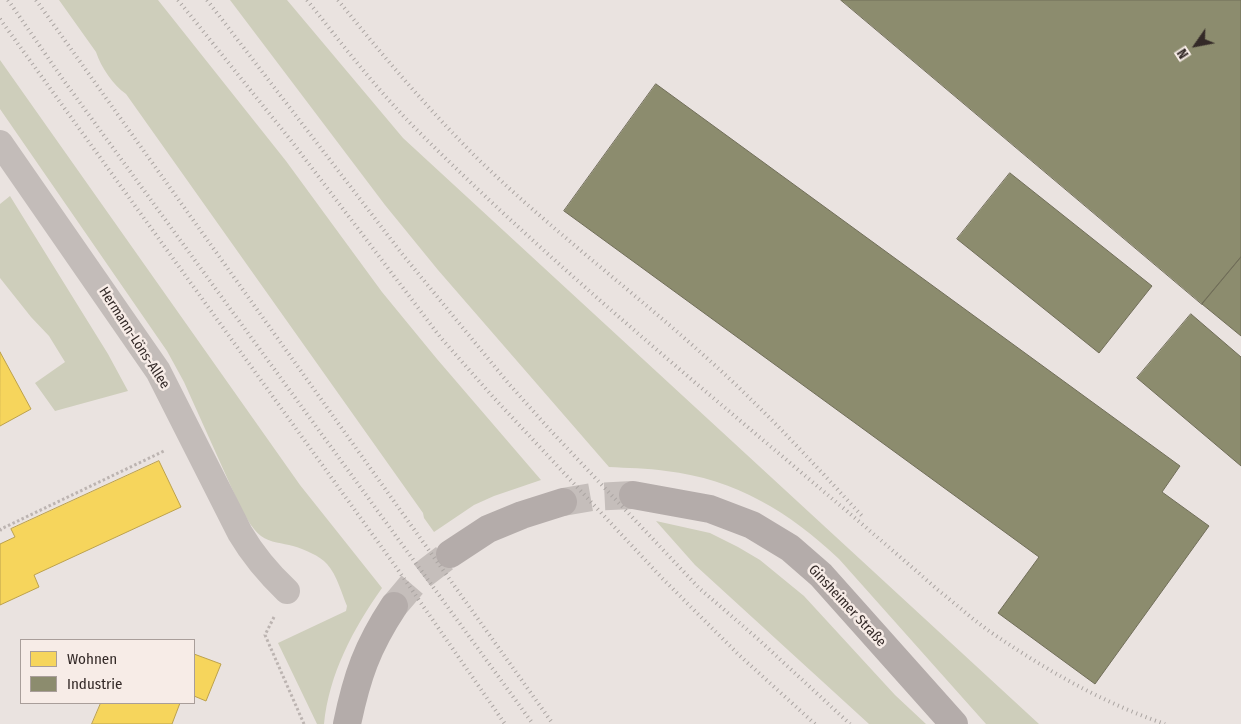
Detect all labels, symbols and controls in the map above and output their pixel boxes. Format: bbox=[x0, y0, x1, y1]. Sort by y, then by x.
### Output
north arrow bbox=[1171, 20, 1221, 70]
text: N bbox=[1174, 45, 1192, 62]
street label: Hermann-Löns-Allee bbox=[95, 284, 173, 392]
street label: Ginsheimer Straße bbox=[805, 562, 889, 650]
legend bbox=[20, 639, 195, 704]
text: Wohnen bbox=[67, 650, 117, 668]
text: Industrie bbox=[67, 675, 122, 693]

